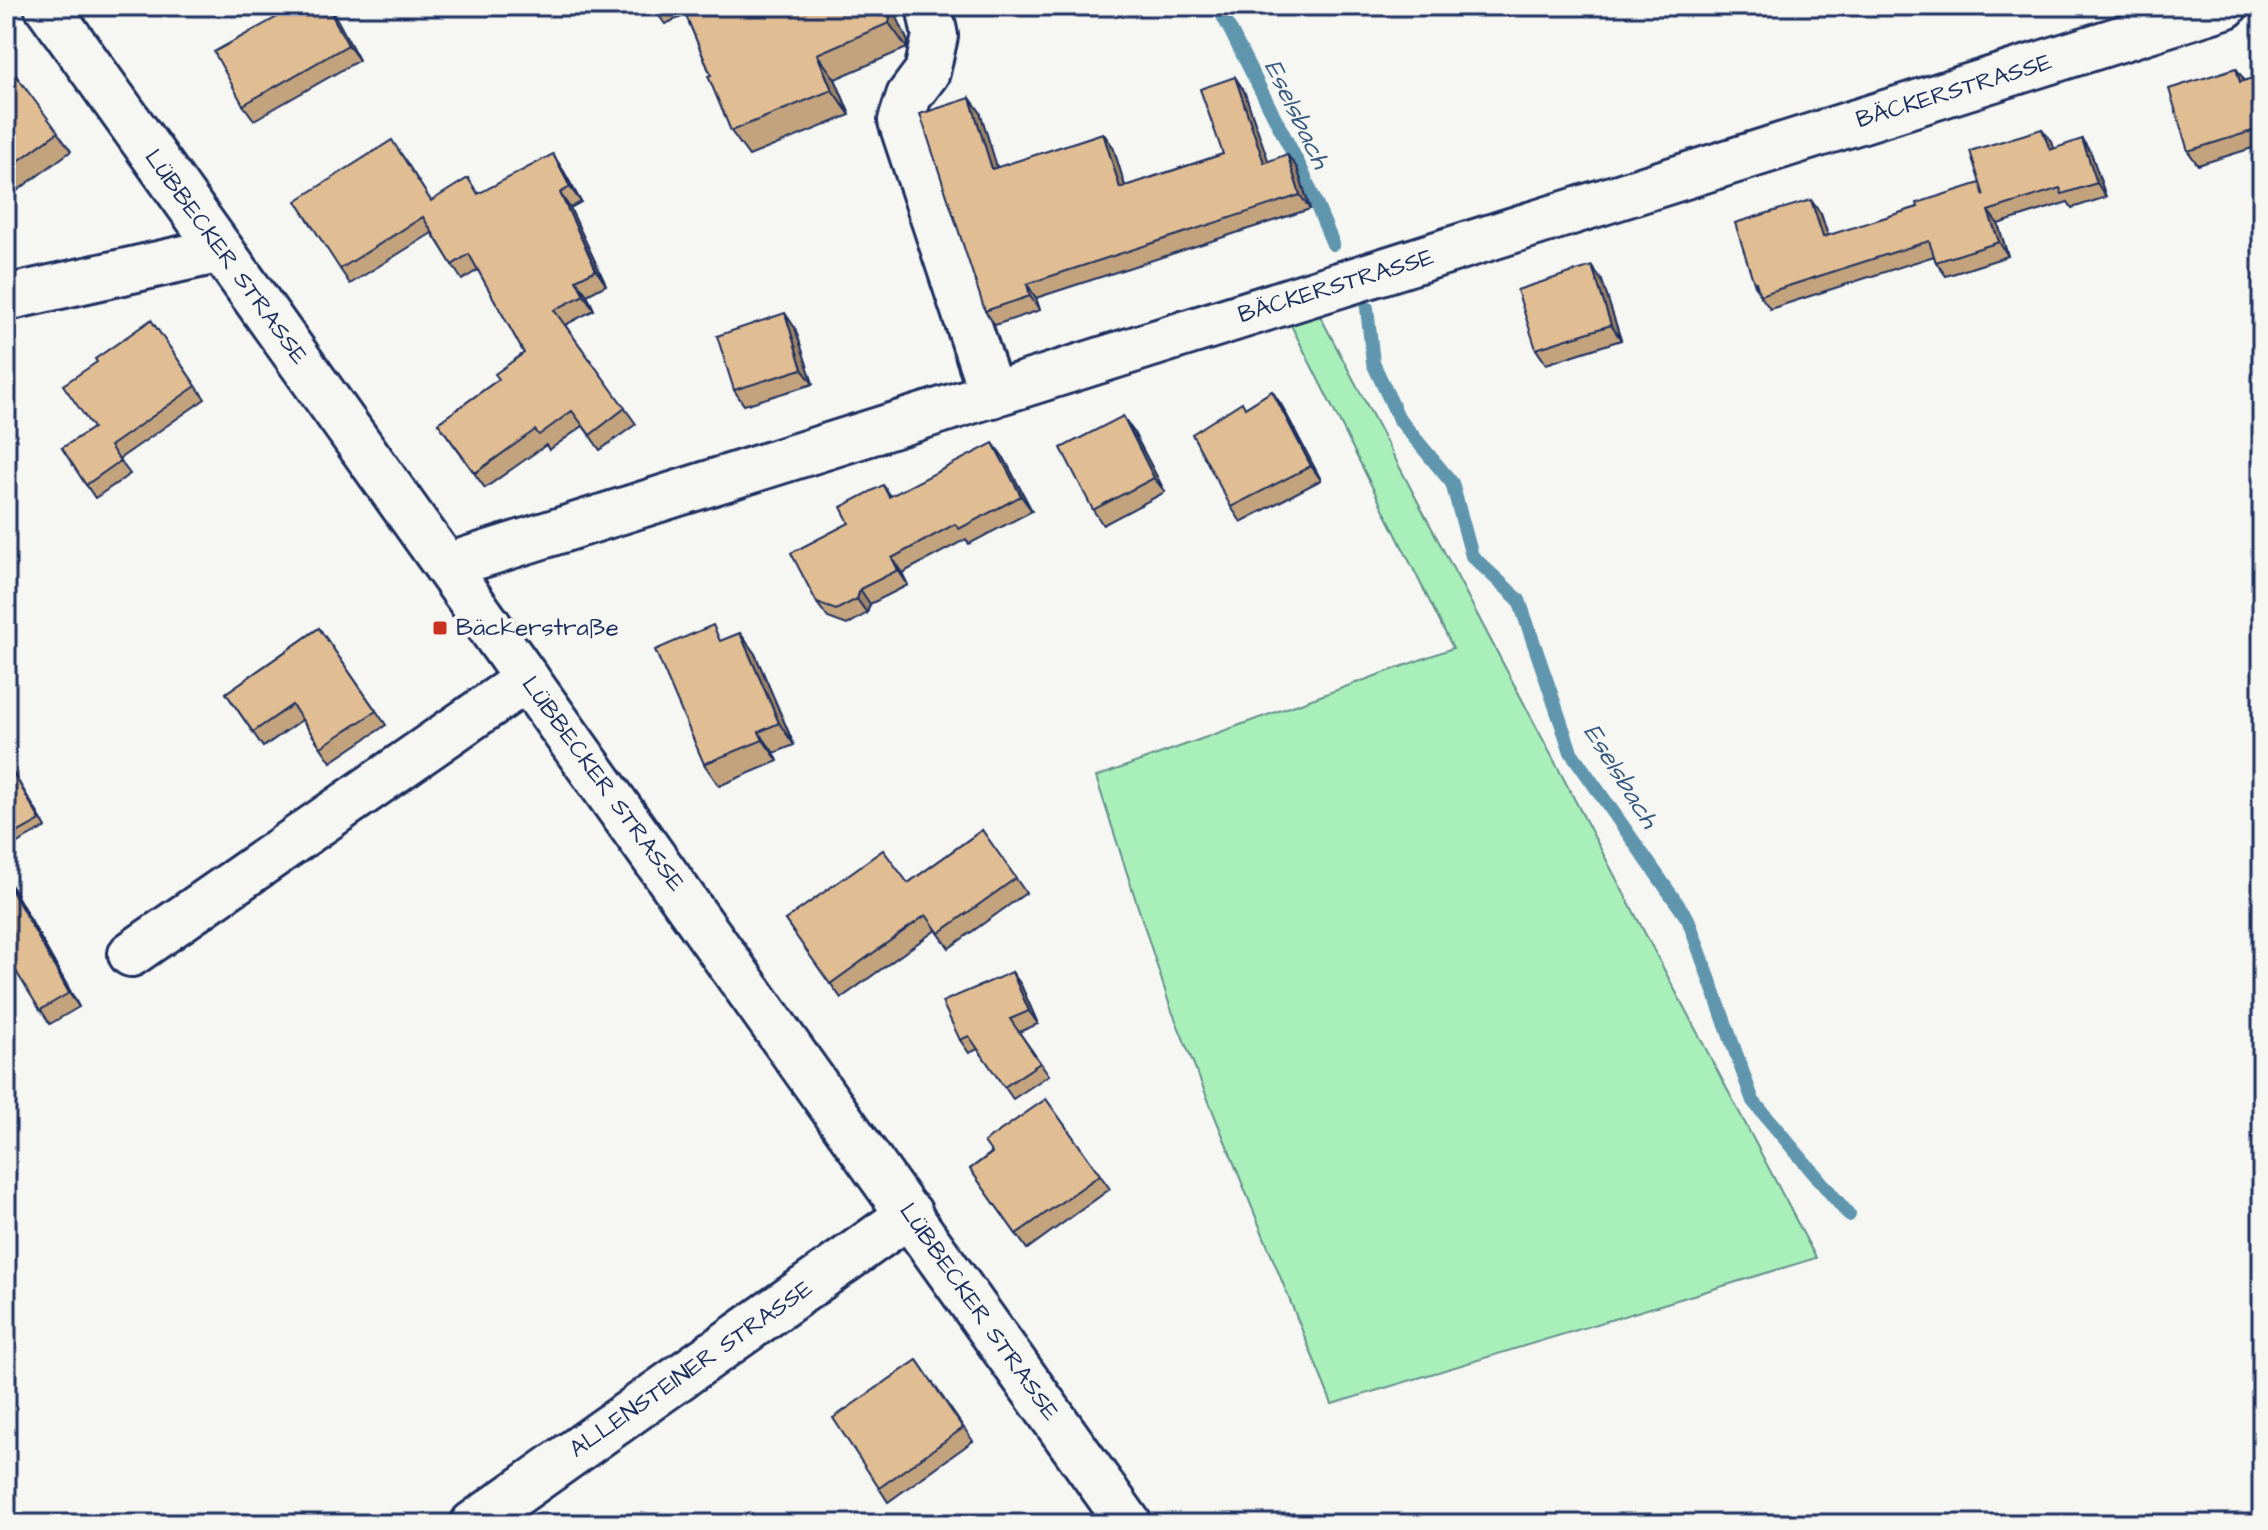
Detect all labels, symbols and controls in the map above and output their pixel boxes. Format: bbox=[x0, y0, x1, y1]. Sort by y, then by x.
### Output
street label: BÄCKERSTRASSE bbox=[1852, 45, 2056, 137]
water label: Eselsbach bbox=[1255, 54, 1339, 175]
street label: LÜBBECKER STRASSE bbox=[136, 142, 316, 372]
street label: BÄCKERSTRASSE bbox=[1234, 240, 1438, 332]
place label: Bäckerstraße bbox=[456, 611, 619, 645]
marker: Bäckerstraße bbox=[431, 619, 449, 637]
street label: LÜBBECKER STRASSE bbox=[513, 669, 693, 899]
water label: Eselsbach bbox=[1575, 717, 1668, 836]
street label: LÜBBECKER STRASSE bbox=[891, 1196, 1067, 1428]
street label: ALLENSTEINER STRASSE bbox=[562, 1272, 820, 1466]

